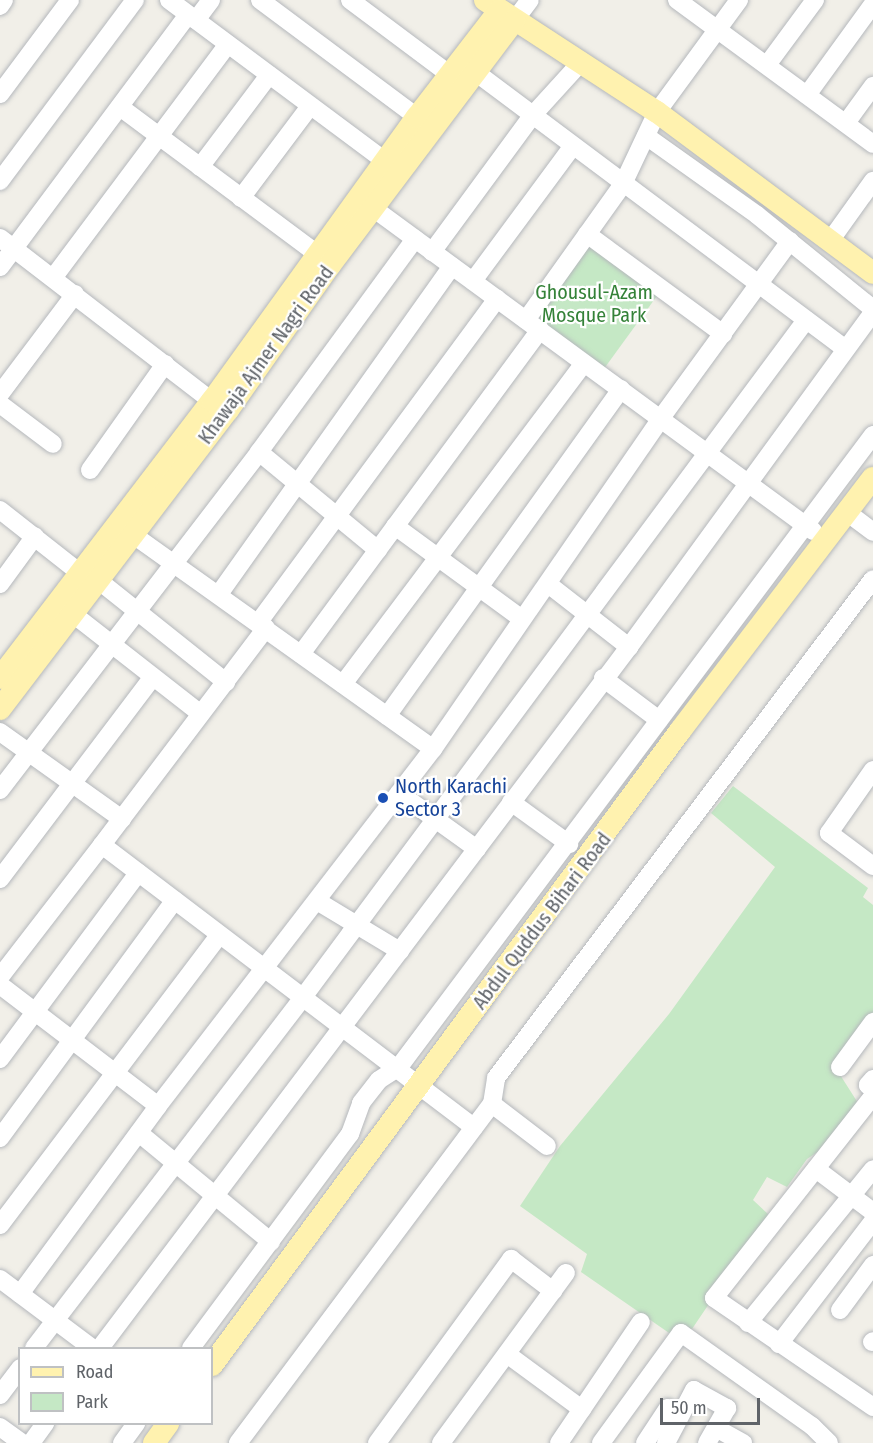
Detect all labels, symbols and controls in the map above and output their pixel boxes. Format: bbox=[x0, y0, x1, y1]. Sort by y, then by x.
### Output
street label: Khawaja Ajmer Nagri Road bbox=[193, 261, 339, 449]
park label: Ghousul-Azam Mosque Park bbox=[535, 280, 653, 327]
place label: North Karachi Sector 3 bbox=[395, 774, 507, 821]
marker: North Karachi Sector 3 bbox=[376, 791, 390, 805]
street label: Abdul Quddus Bihari Road bbox=[468, 828, 616, 1014]
legend bbox=[18, 1347, 213, 1425]
text: Road bbox=[76, 1361, 113, 1383]
scale bar bbox=[663, 1386, 764, 1424]
text: Park bbox=[76, 1391, 108, 1413]
text: 50 m bbox=[671, 1397, 707, 1419]

